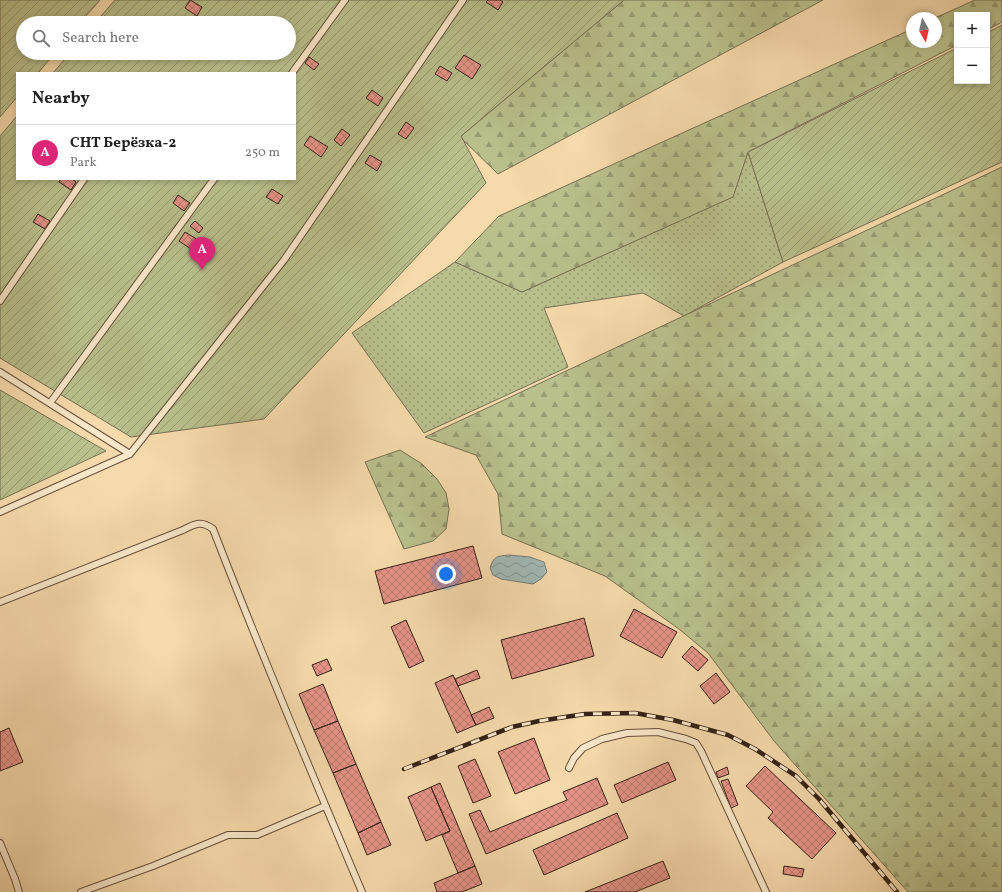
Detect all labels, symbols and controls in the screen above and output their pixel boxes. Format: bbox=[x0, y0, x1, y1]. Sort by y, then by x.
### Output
north arrow bbox=[906, 12, 942, 48]
map controls bbox=[954, 12, 990, 84]
button: + bbox=[954, 12, 990, 48]
search box bbox=[16, 16, 296, 60]
icon: search bbox=[30, 27, 52, 49]
text: Search here bbox=[62, 28, 139, 49]
button: − bbox=[954, 48, 990, 84]
text: Nearby bbox=[32, 87, 90, 110]
text: СНТ Берёзка-2 bbox=[70, 133, 176, 154]
text: A bbox=[40, 144, 50, 162]
text: 250 m bbox=[245, 144, 280, 162]
text: Park bbox=[70, 154, 97, 172]
pin: A bbox=[189, 237, 215, 270]
your location bbox=[436, 564, 456, 584]

